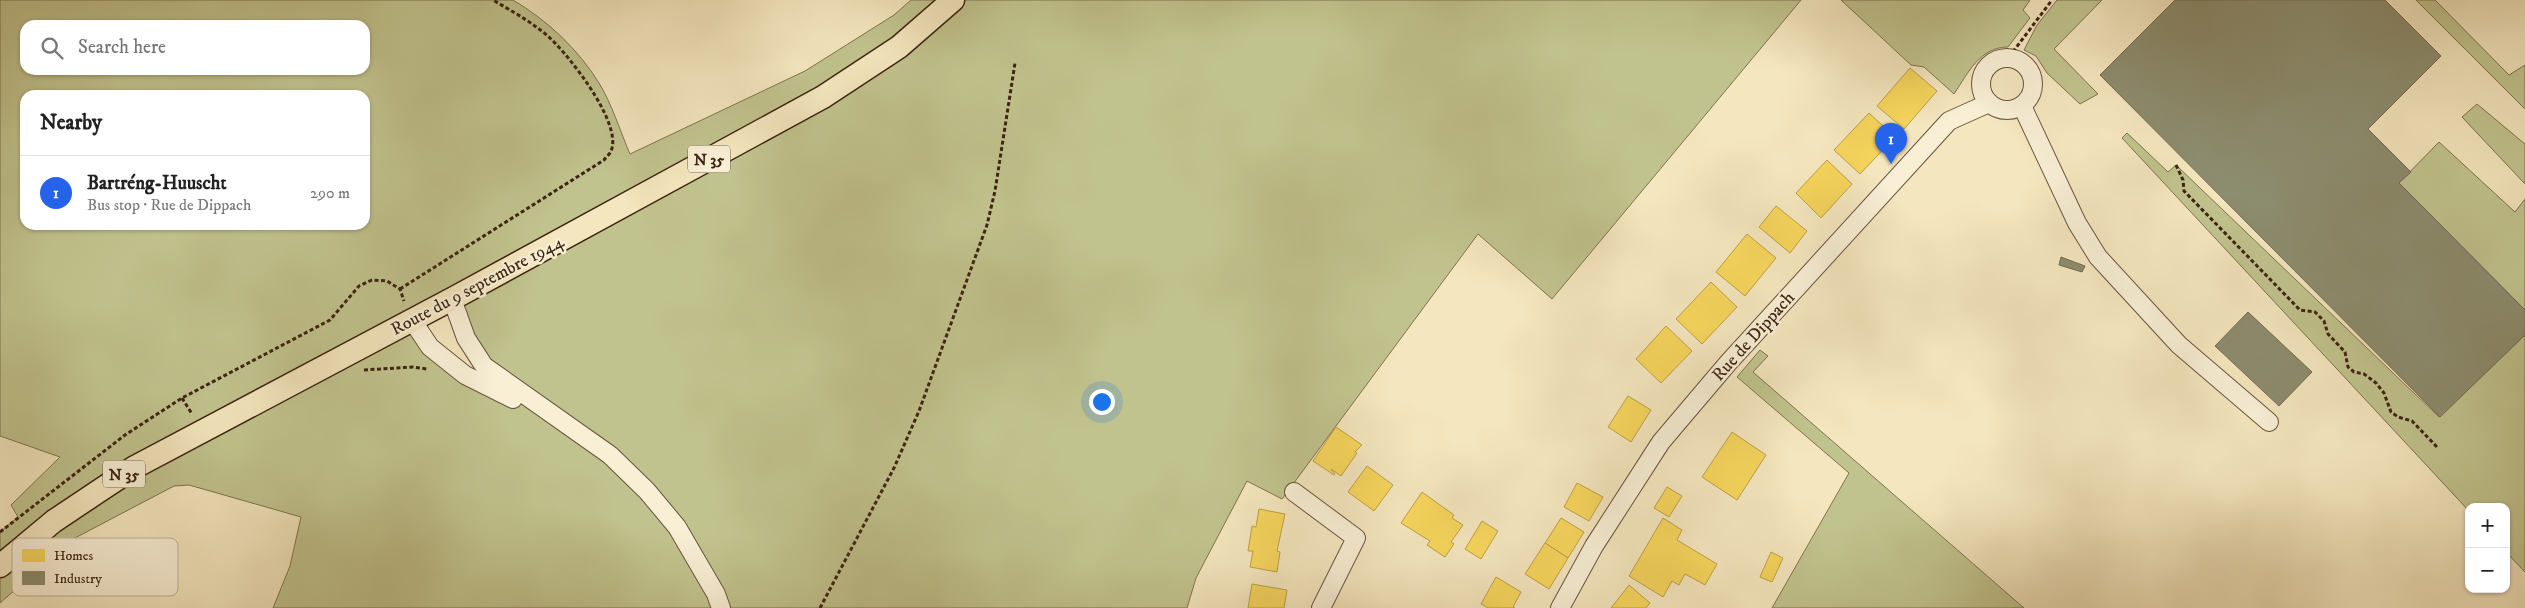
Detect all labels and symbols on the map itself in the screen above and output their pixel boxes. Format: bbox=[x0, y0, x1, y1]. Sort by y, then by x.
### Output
pin: 1 bbox=[1875, 123, 1907, 164]
road number: N 35 bbox=[688, 146, 730, 172]
street label: Route du 9 septembre 1944 bbox=[387, 231, 568, 341]
street label: Rue de Dippach bbox=[1708, 287, 1800, 386]
your location bbox=[1089, 389, 1115, 415]
road number: N 35 bbox=[103, 460, 145, 488]
legend bbox=[12, 538, 178, 596]
text: Homes bbox=[54, 547, 94, 565]
text: Industry bbox=[54, 570, 102, 588]

